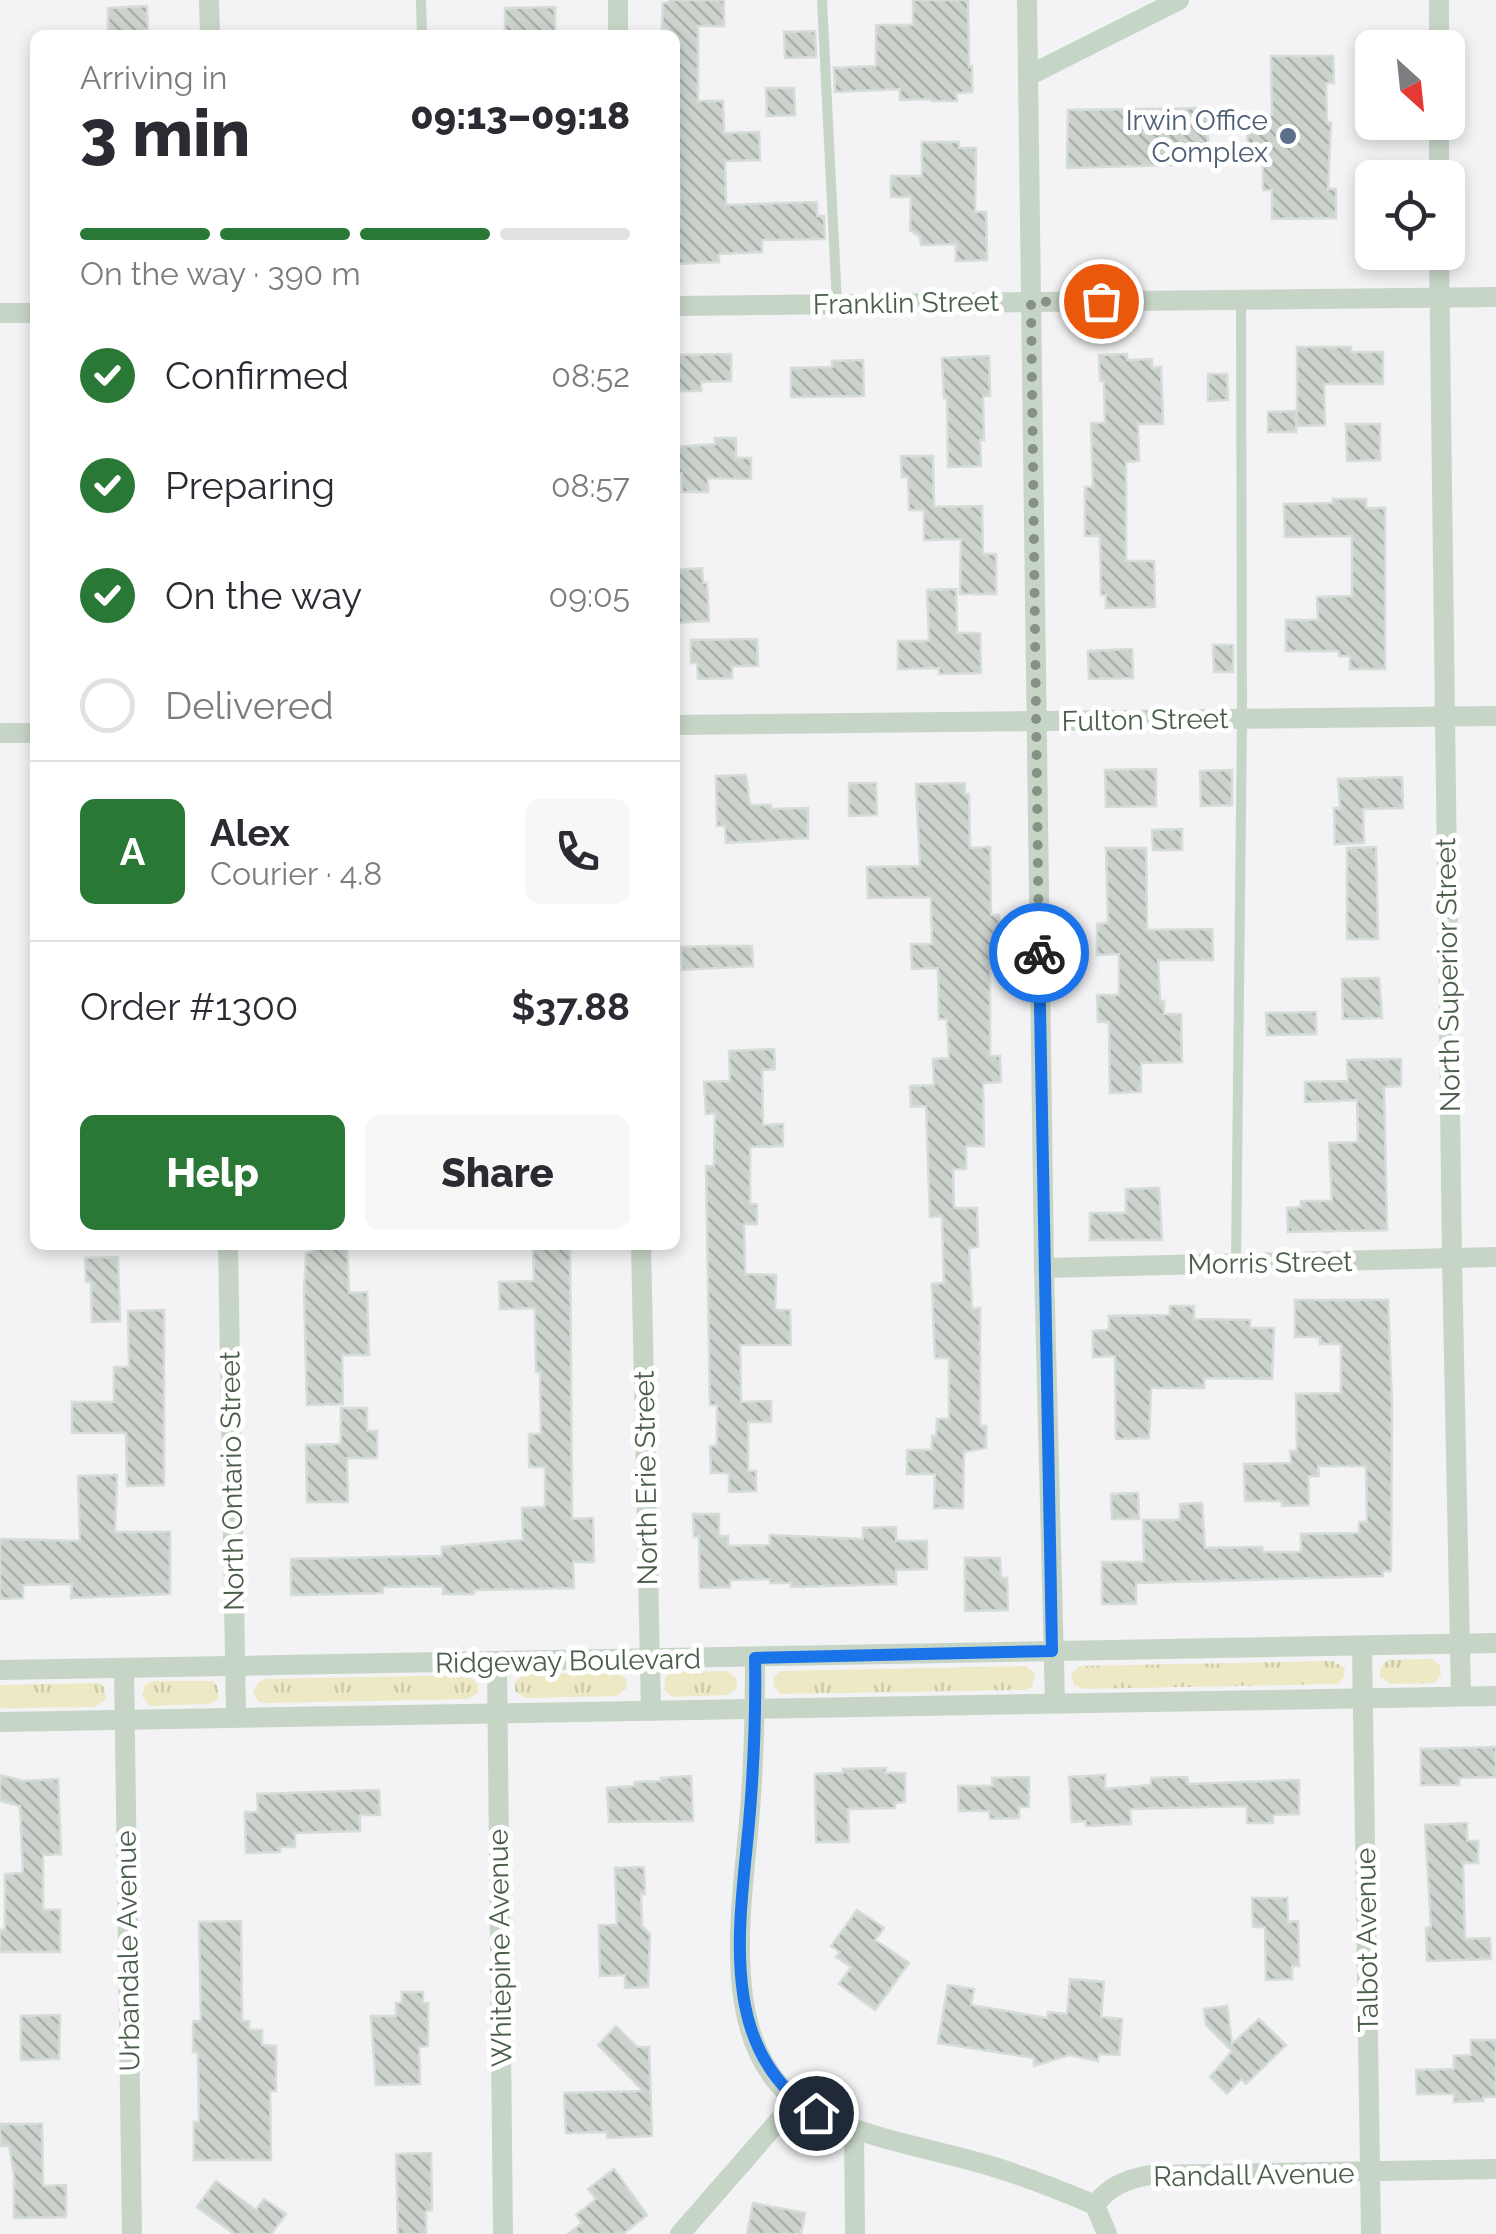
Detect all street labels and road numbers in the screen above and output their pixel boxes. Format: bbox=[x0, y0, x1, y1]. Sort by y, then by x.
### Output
street label: Franklin Street bbox=[813, 285, 1000, 321]
street label: Fulton Street bbox=[1061, 702, 1229, 738]
street label: North Superior Street bbox=[1429, 837, 1467, 1113]
street label: Morris Street bbox=[1187, 1245, 1353, 1281]
street label: North Ontario Street bbox=[213, 1350, 251, 1611]
street label: North Erie Street bbox=[628, 1370, 664, 1586]
street label: Ridgeway Boulevard bbox=[435, 1642, 701, 1680]
street label: Whitepine Avenue bbox=[481, 1829, 519, 2067]
street label: Urbandale Avenue bbox=[109, 1830, 147, 2072]
street label: Talbot Avenue bbox=[1349, 1847, 1385, 2033]
street label: Randall Avenue bbox=[1153, 2157, 1355, 2193]

